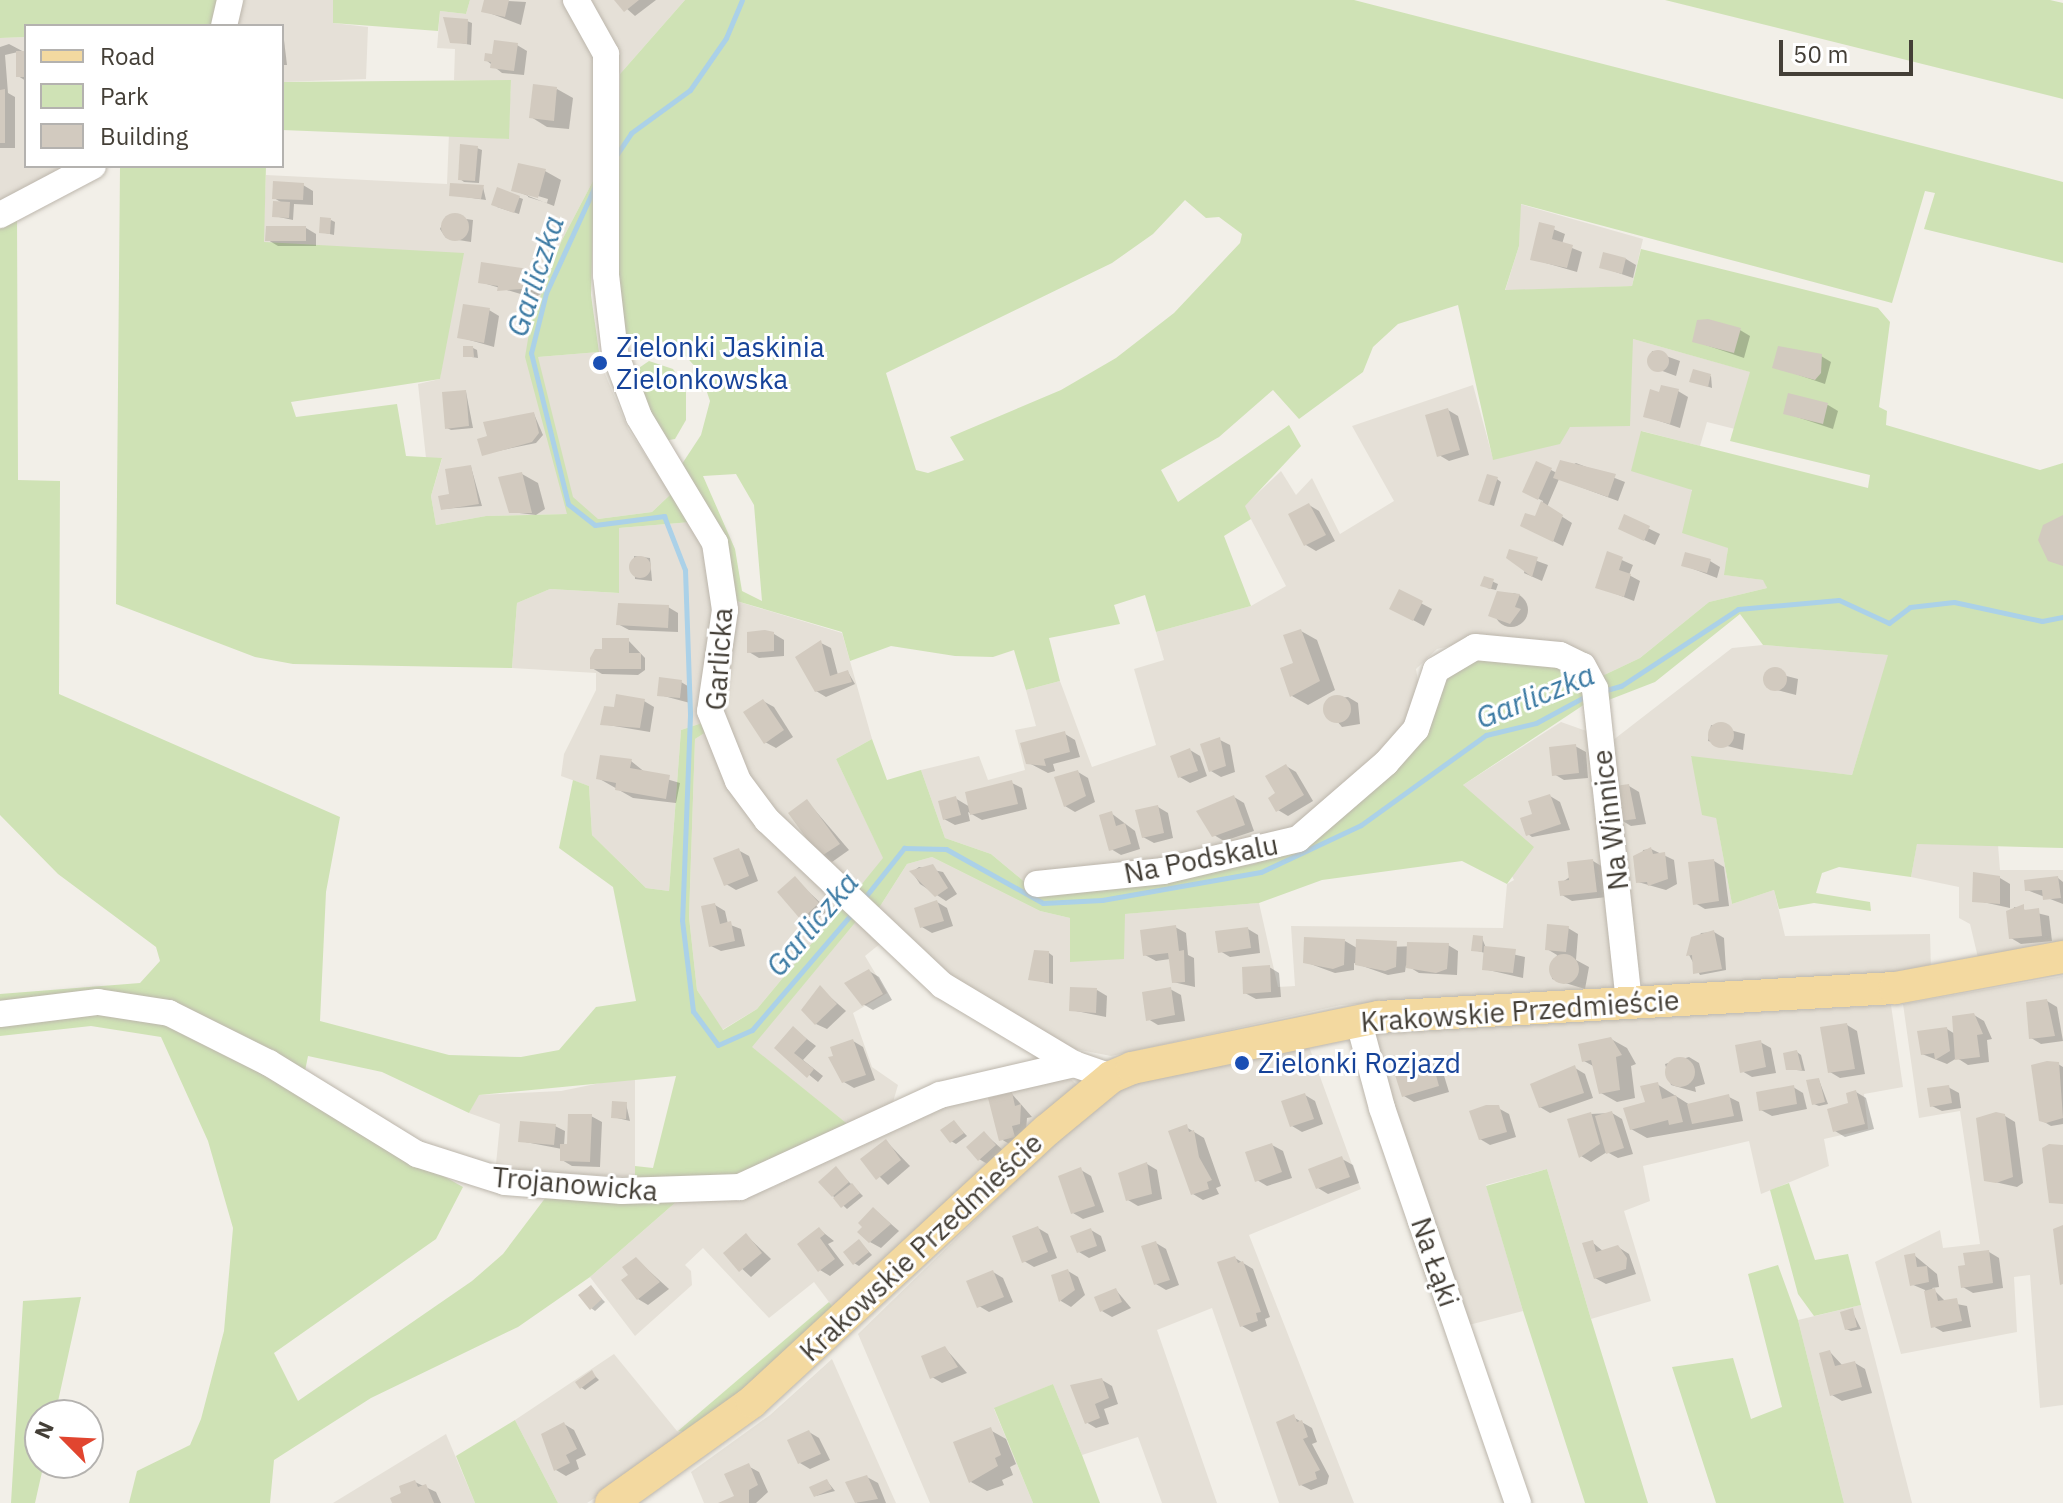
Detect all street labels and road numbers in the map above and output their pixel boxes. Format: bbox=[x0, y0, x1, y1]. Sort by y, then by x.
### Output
street label: Garlicka bbox=[699, 606, 739, 712]
street label: Na Winnice bbox=[1585, 748, 1635, 892]
street label: Na Podskalu bbox=[1121, 828, 1281, 890]
street label: Krakowskie Przedmieście bbox=[1360, 983, 1680, 1039]
street label: Krakowskie Przedmieście bbox=[793, 1126, 1049, 1368]
street label: Trojanowicka bbox=[491, 1160, 659, 1208]
street label: Na Łąki bbox=[1404, 1213, 1466, 1311]

